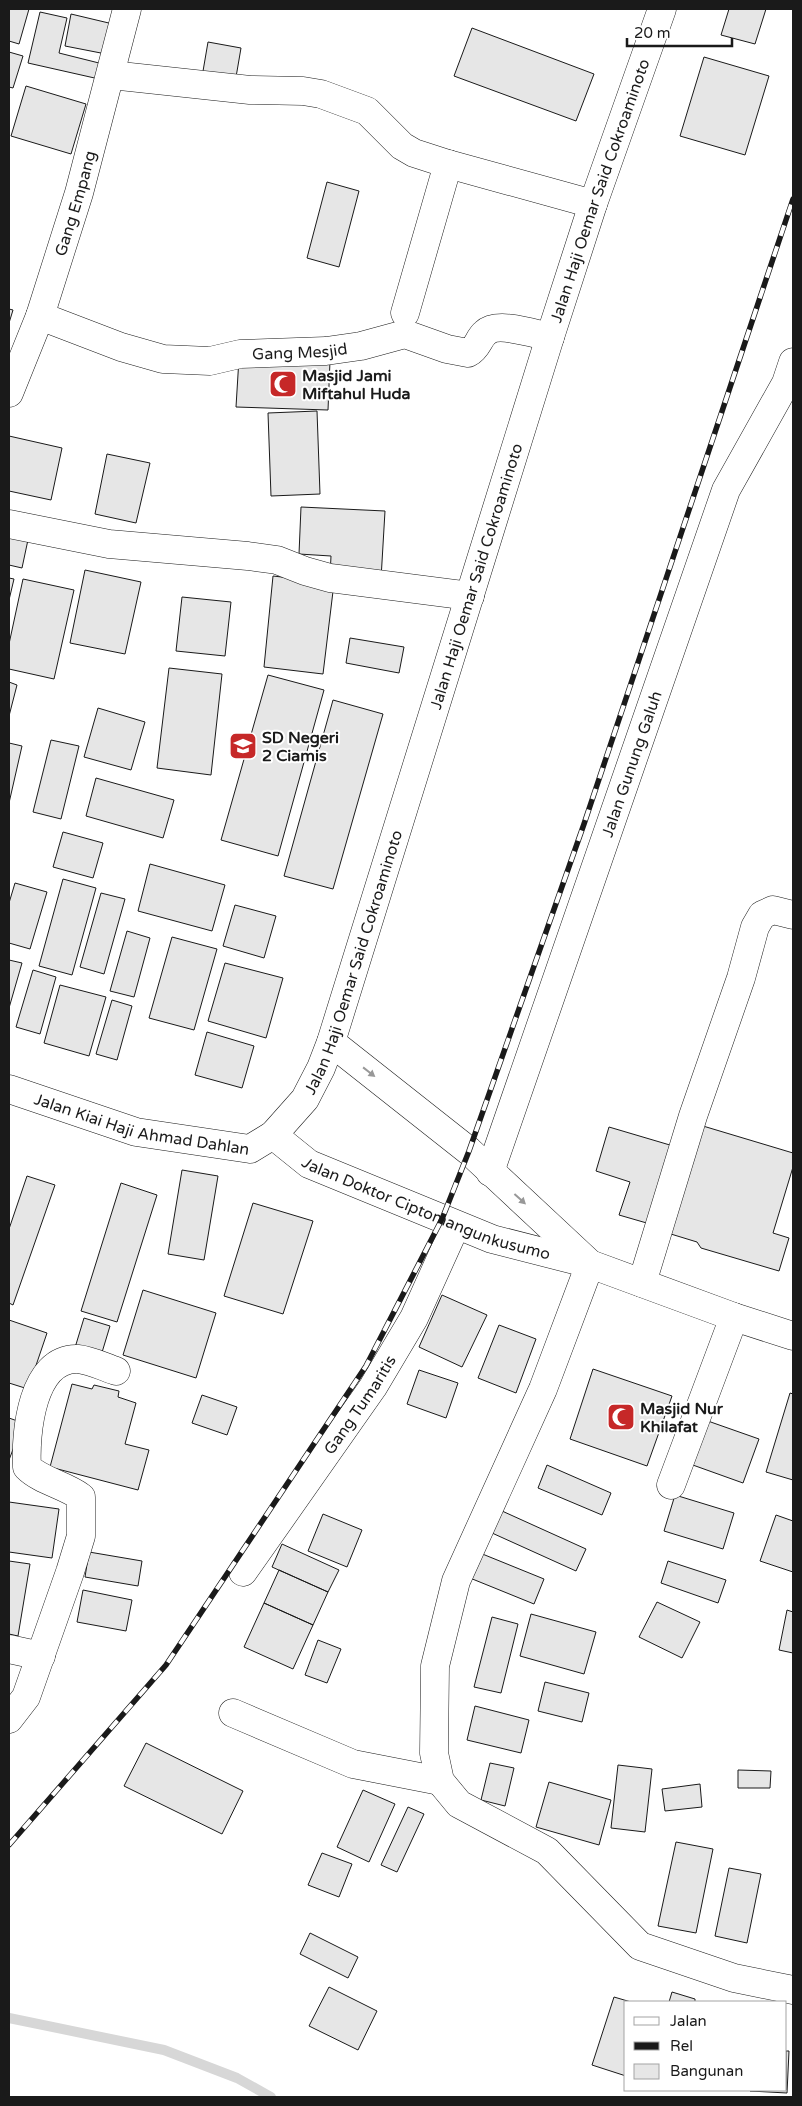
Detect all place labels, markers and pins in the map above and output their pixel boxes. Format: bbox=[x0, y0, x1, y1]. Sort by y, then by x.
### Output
place label: Masjid Jami Miftahul Huda bbox=[302, 366, 411, 404]
mosque icon: Masjid Jami Miftahul Huda bbox=[268, 369, 298, 399]
place label: SD Negeri 2 Ciamis bbox=[262, 728, 339, 766]
school or university icon: SD Negeri 2 Ciamis bbox=[228, 731, 258, 761]
place label: Masjid Nur Khilafat bbox=[640, 1399, 724, 1437]
mosque icon: Masjid Nur Khilafat bbox=[606, 1402, 636, 1432]

